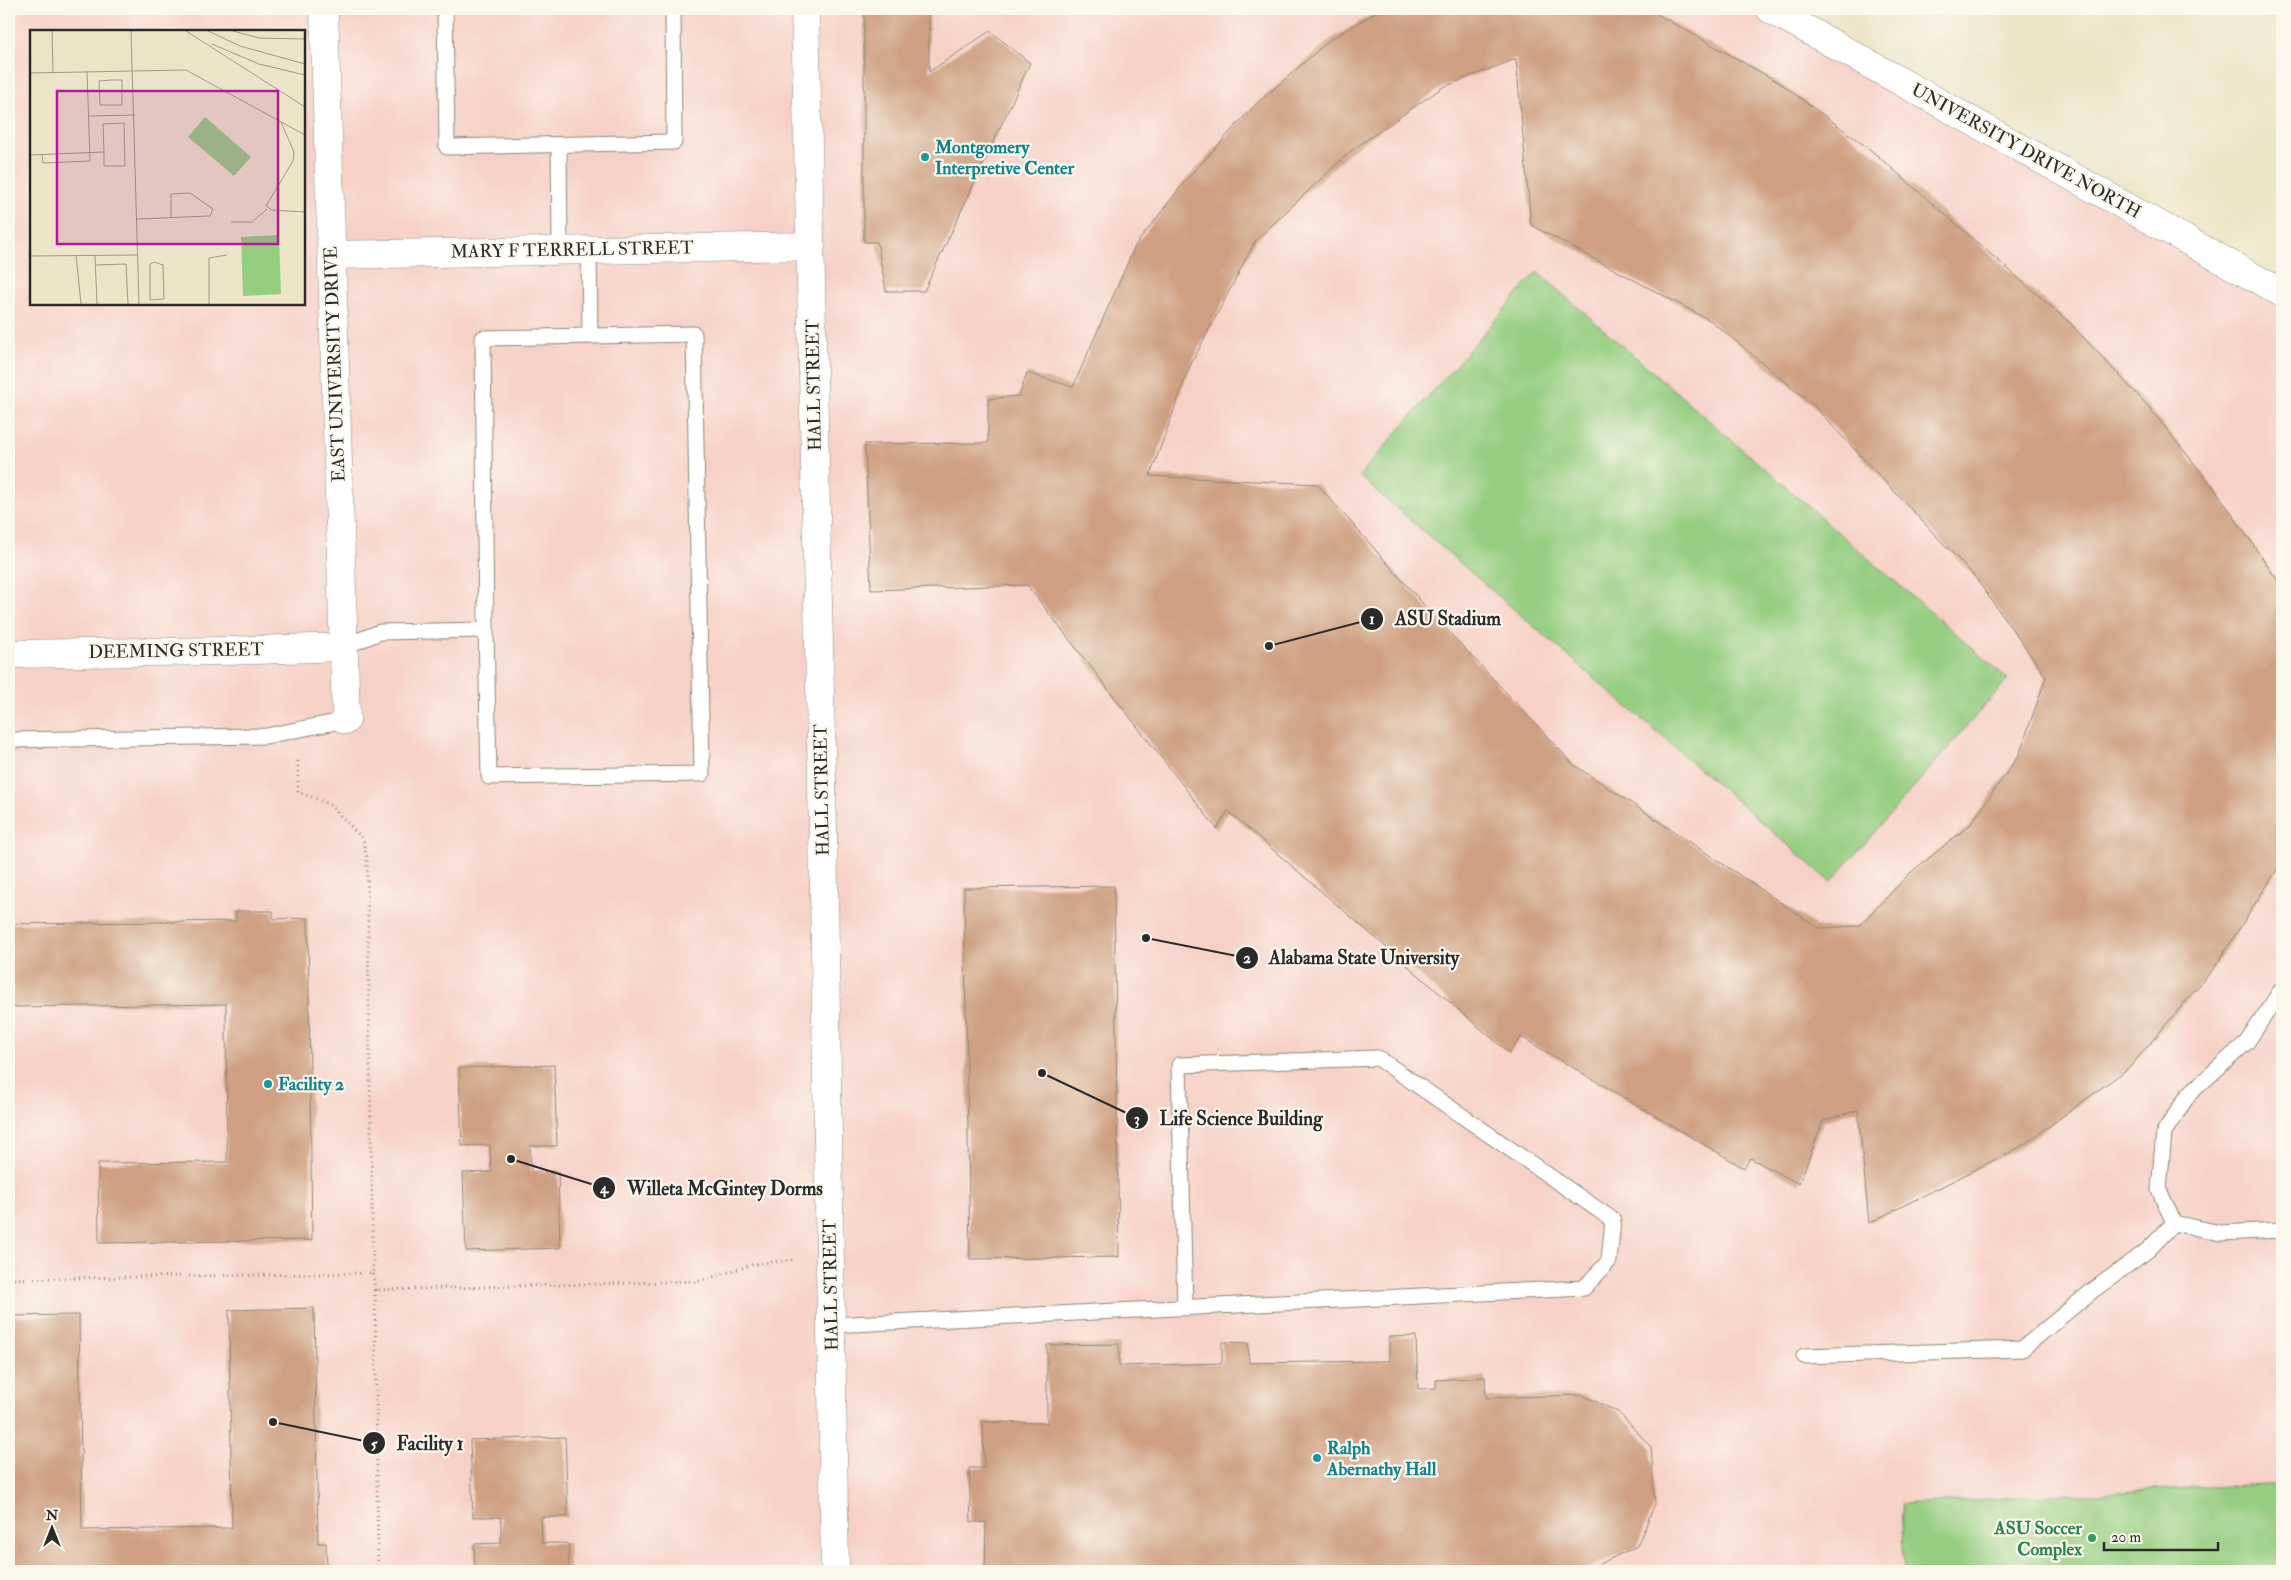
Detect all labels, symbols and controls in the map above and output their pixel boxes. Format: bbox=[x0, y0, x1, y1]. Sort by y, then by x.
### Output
inset map bbox=[30, 30, 305, 305]
street label: UNIVERSITY DRIVE NORTH bbox=[1907, 78, 2145, 224]
place label: Montgomery Interpretive Center bbox=[934, 136, 1074, 180]
marker: Montgomery Interpretive Center bbox=[919, 151, 931, 163]
street label: MARY F TERRELL STREET bbox=[450, 236, 694, 264]
street label: EAST UNIVERSITY DRIVE bbox=[319, 246, 351, 482]
street label: HALL STREET bbox=[801, 318, 827, 451]
callout: ASU Stadium bbox=[1360, 602, 1511, 636]
text: ASU Stadium bbox=[1394, 607, 1501, 631]
text: 1 bbox=[1369, 610, 1375, 629]
street label: DEEMING STREET bbox=[88, 638, 265, 664]
street label: HALL STREET bbox=[809, 723, 835, 856]
callout: Alabama State University bbox=[1234, 941, 1470, 975]
text: Alabama State University bbox=[1268, 946, 1460, 971]
text: 2 bbox=[1243, 949, 1251, 968]
place label: Facility 2 bbox=[278, 1073, 344, 1096]
marker: Facility 2 bbox=[262, 1078, 274, 1090]
callout: Life Science Building bbox=[1125, 1101, 1333, 1135]
text: Life Science Building bbox=[1160, 1107, 1323, 1132]
text: 3 bbox=[1134, 1110, 1140, 1129]
callout: Willeta McGintey Dorms bbox=[592, 1171, 833, 1205]
text: Willeta McGintey Dorms bbox=[626, 1177, 823, 1202]
text: 4 bbox=[599, 1179, 609, 1198]
street label: HALL STREET bbox=[818, 1218, 844, 1351]
callout: Facility 1 bbox=[362, 1426, 474, 1460]
text: Facility 1 bbox=[396, 1432, 464, 1457]
text: 5 bbox=[371, 1435, 378, 1454]
place label: Ralph Abernathy Hall bbox=[1326, 1437, 1437, 1481]
marker: Ralph Abernathy Hall bbox=[1311, 1452, 1323, 1464]
north arrow bbox=[28, 1502, 78, 1552]
text: N bbox=[45, 1507, 59, 1524]
place label: ASU Soccer Complex bbox=[1993, 1517, 2083, 1561]
scale bar bbox=[2104, 1520, 2217, 1552]
text: 20 m bbox=[2111, 1528, 2141, 1547]
marker: ASU Soccer Complex bbox=[2086, 1532, 2098, 1544]

